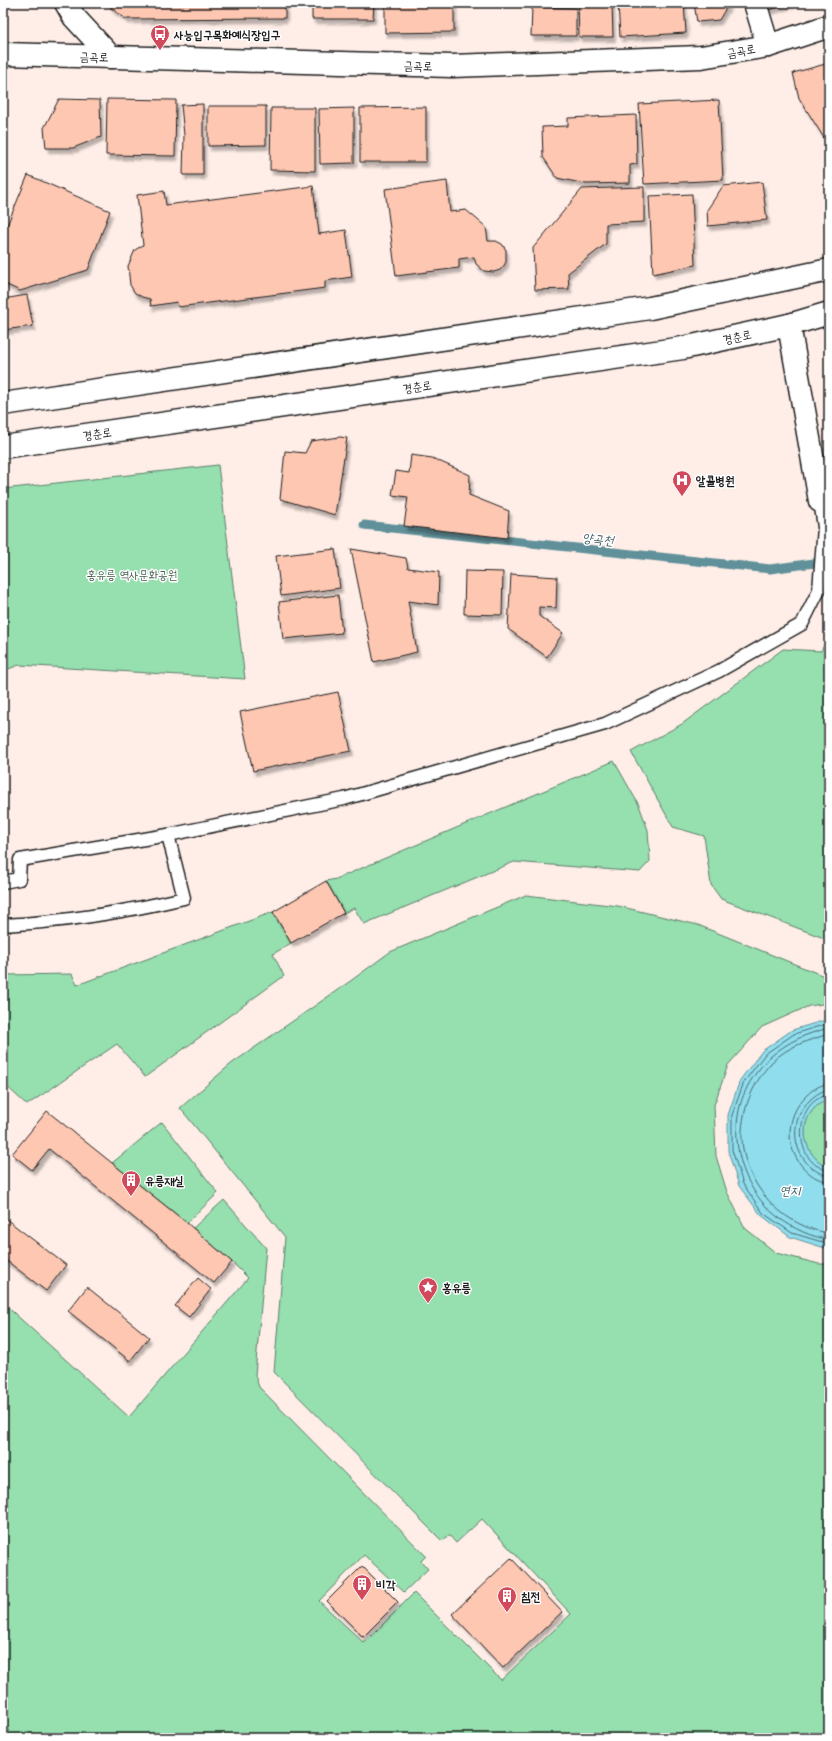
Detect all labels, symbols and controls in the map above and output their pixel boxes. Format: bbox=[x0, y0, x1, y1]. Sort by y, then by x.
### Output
bus stop icon: 사능입구목화예식장입구 bbox=[149, 23, 171, 51]
place label: 사능입구목화예식장입구 bbox=[173, 25, 281, 43]
street label: 금곡로 bbox=[725, 39, 757, 61]
street label: 금곡로 bbox=[79, 47, 109, 65]
street label: 금곡로 bbox=[403, 56, 433, 74]
street label: 경춘로 bbox=[721, 324, 753, 348]
street label: 경춘로 bbox=[401, 375, 433, 397]
street label: 경춘로 bbox=[81, 422, 113, 444]
hospital icon: 알콜병원 bbox=[671, 469, 693, 497]
place label: 알콜병원 bbox=[696, 471, 735, 489]
water label: 양곡천 bbox=[581, 527, 616, 549]
park label: 홍유릉 역사문화공원 bbox=[87, 565, 177, 583]
building icon: 유릉재실 bbox=[120, 1169, 142, 1197]
place label: 유릉재실 bbox=[145, 1171, 184, 1189]
water label: 연지 bbox=[780, 1180, 802, 1199]
place icon: 홍유릉 bbox=[417, 1276, 439, 1304]
place label: 홍유릉 bbox=[442, 1278, 471, 1296]
building icon: 비각 bbox=[351, 1573, 373, 1601]
place label: 비각 bbox=[376, 1575, 396, 1593]
building icon: 침전 bbox=[496, 1585, 518, 1613]
place label: 침전 bbox=[521, 1587, 541, 1605]

